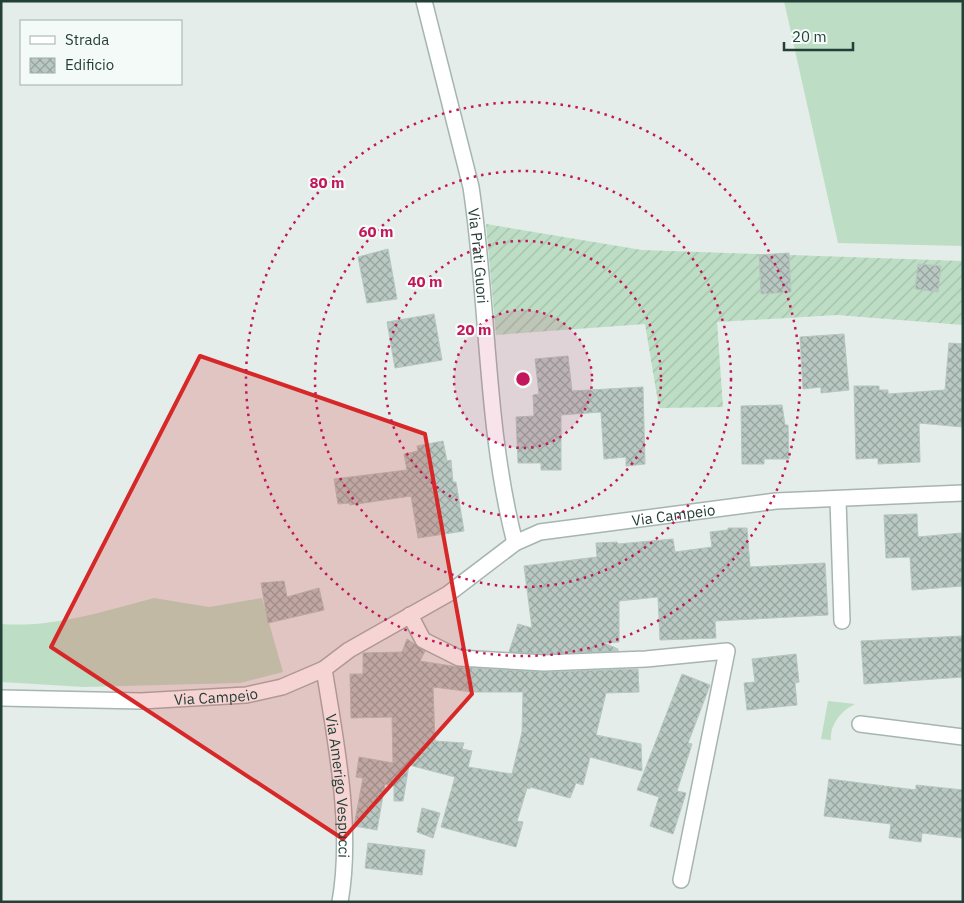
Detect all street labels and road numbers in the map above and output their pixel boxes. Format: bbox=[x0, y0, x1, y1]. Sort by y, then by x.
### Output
street label: Via Prati Guori bbox=[465, 207, 493, 304]
street label: Via Campeio bbox=[631, 500, 716, 529]
street label: Via Campeio bbox=[173, 683, 260, 709]
street label: Via Amerigo Vespucci bbox=[322, 712, 354, 858]

